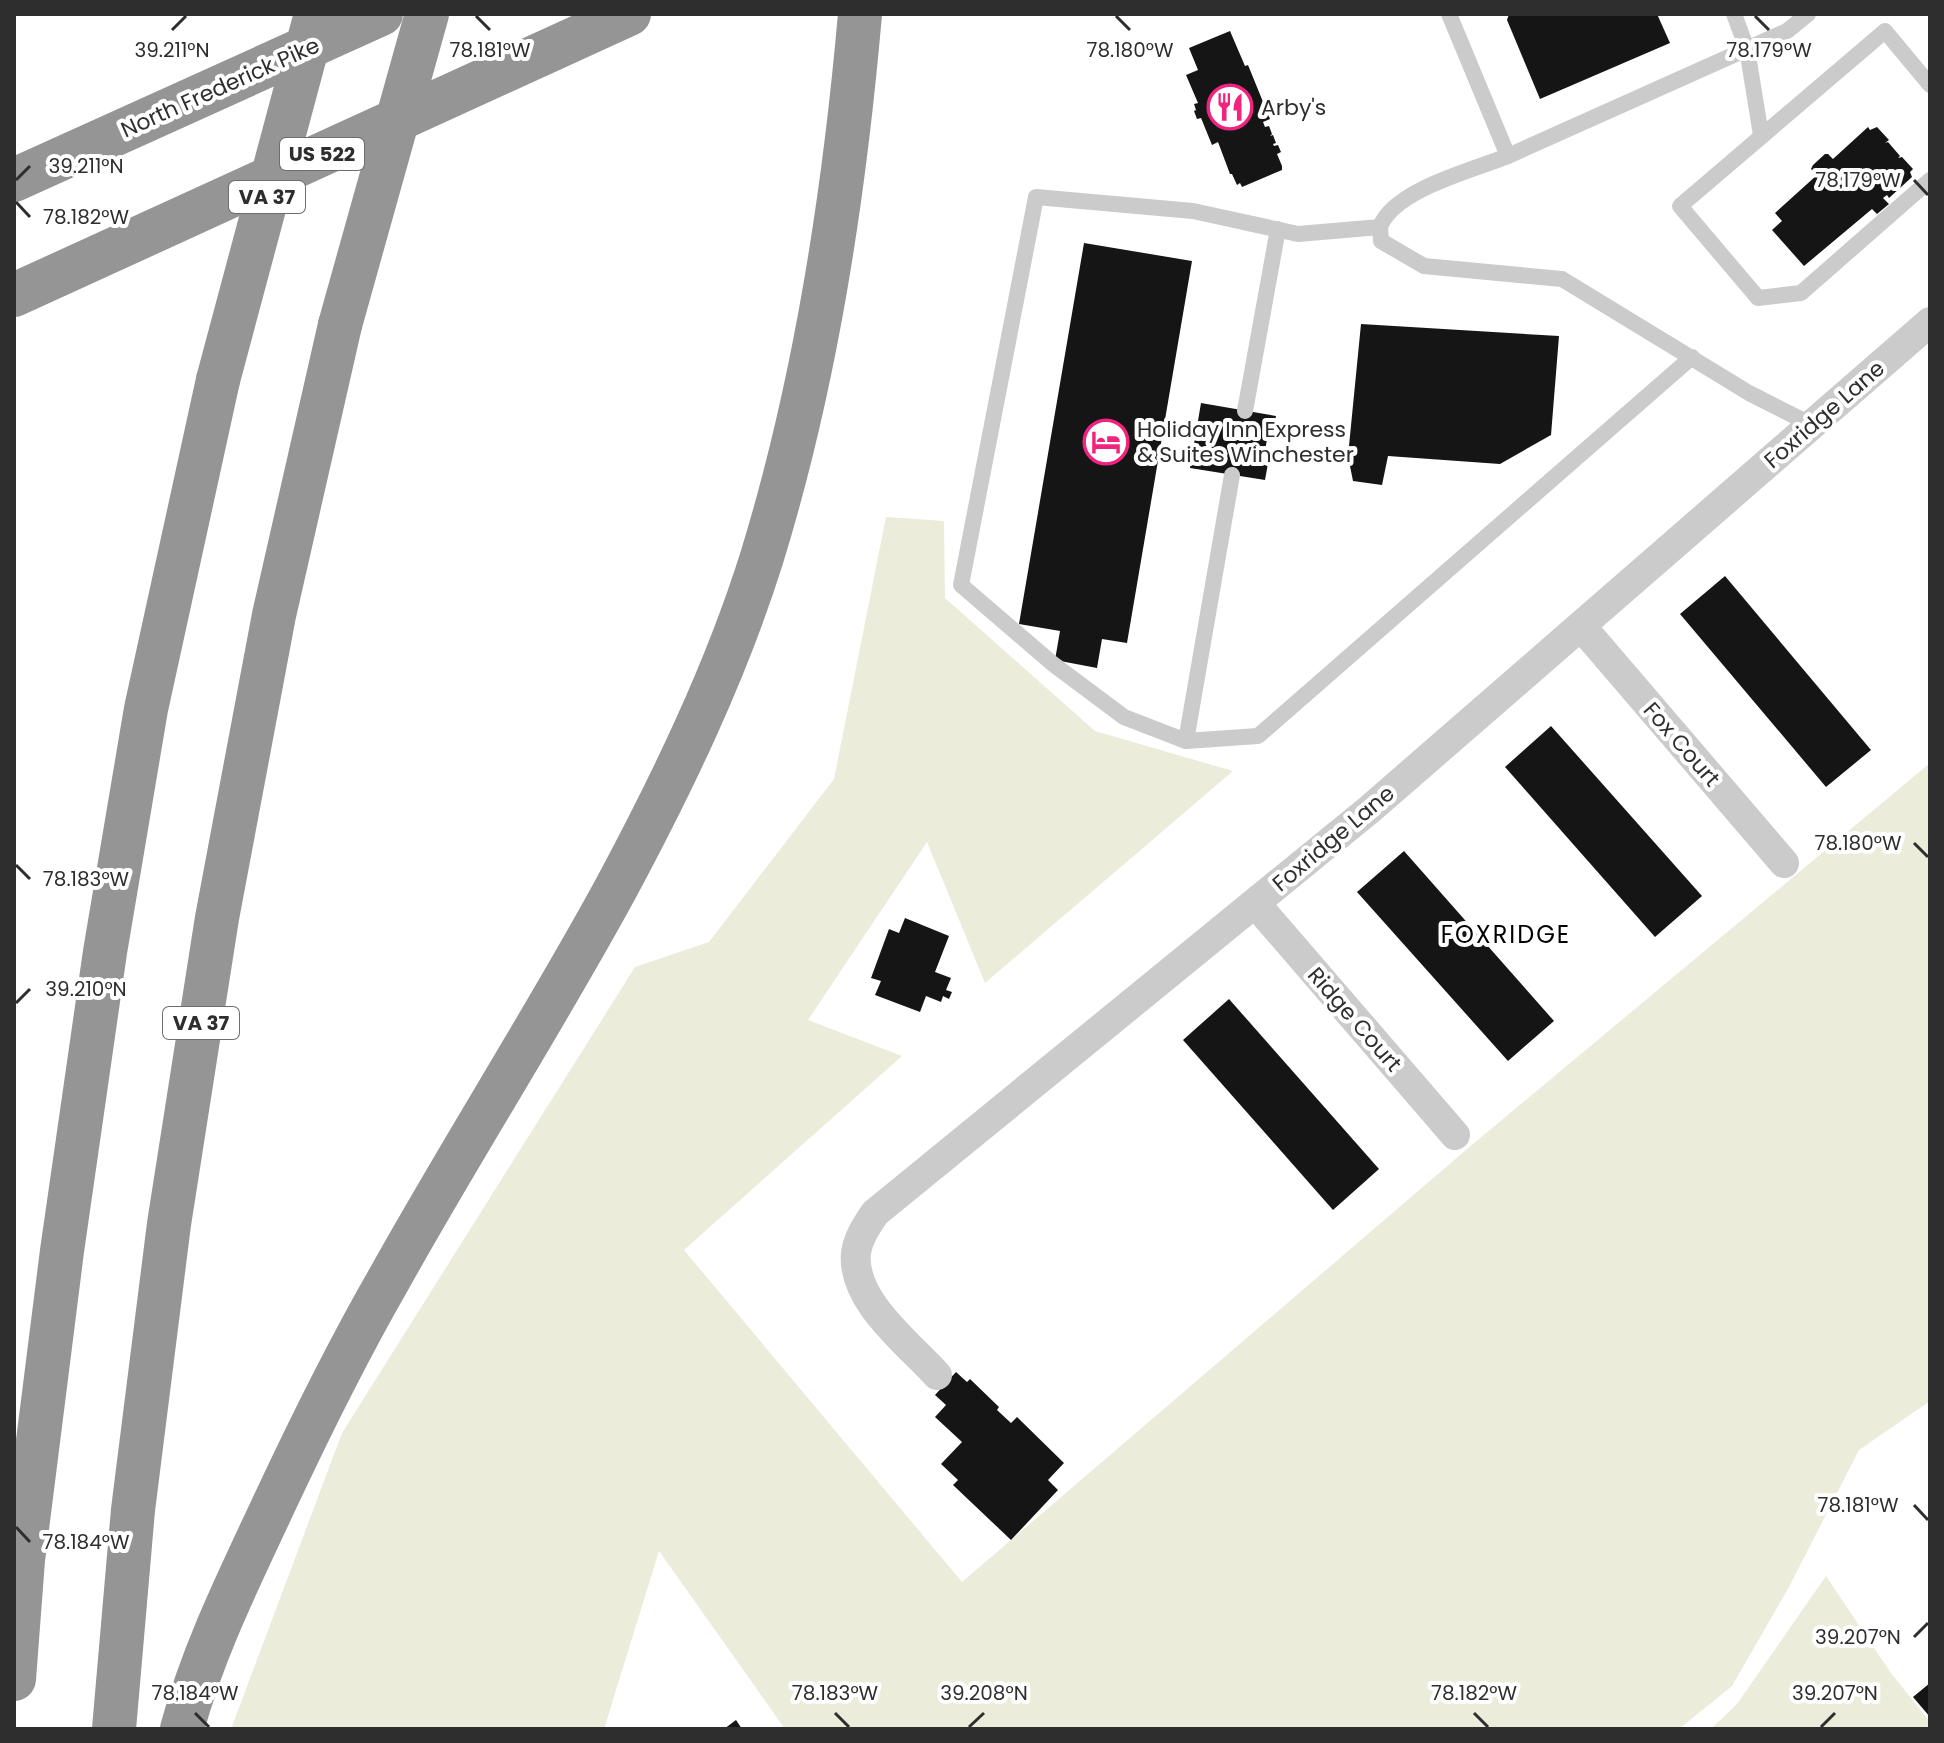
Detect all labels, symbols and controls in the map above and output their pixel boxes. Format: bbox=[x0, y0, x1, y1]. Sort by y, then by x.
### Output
street label: North Frederick Pike bbox=[116, 30, 324, 145]
text: 39.211°N bbox=[134, 36, 210, 64]
text: 78.181°W bbox=[450, 36, 531, 64]
text: 78.180°W bbox=[1086, 36, 1174, 64]
text: 78.179°W bbox=[1726, 36, 1812, 64]
restaurant icon: Arby's bbox=[1206, 83, 1254, 131]
place label: Arby's bbox=[1261, 92, 1326, 123]
road number: US 522 bbox=[280, 138, 364, 170]
text: 39.211°N bbox=[48, 152, 124, 180]
text: 78.179°W bbox=[1815, 166, 1901, 194]
road number: VA 37 bbox=[229, 181, 305, 213]
text: 78.182°W bbox=[43, 203, 129, 231]
street label: Foxridge Lane bbox=[1757, 353, 1891, 476]
place label: Holiday Inn Express & Suites Winchester bbox=[1137, 414, 1354, 470]
hotel icon: Holiday Inn Express & Suites Winchester bbox=[1082, 418, 1130, 466]
street label: Fox Court bbox=[1636, 695, 1727, 793]
street label: Foxridge Lane bbox=[1266, 778, 1401, 899]
text: 78.180°W bbox=[1814, 829, 1902, 857]
text: 78.183°W bbox=[43, 865, 130, 893]
district label: FOXRIDGE bbox=[1441, 918, 1571, 951]
street label: Ridge Court bbox=[1300, 960, 1409, 1078]
text: 39.210°N bbox=[45, 975, 127, 1003]
road number: VA 37 bbox=[163, 1007, 239, 1039]
text: 78.181°W bbox=[1818, 1491, 1899, 1519]
text: 78.184°W bbox=[42, 1528, 130, 1556]
text: 39.207°N bbox=[1815, 1623, 1901, 1651]
text: 78.184°W bbox=[151, 1679, 239, 1707]
text: 78.183°W bbox=[792, 1679, 879, 1707]
text: 39.208°N bbox=[940, 1679, 1028, 1707]
text: 78.182°W bbox=[1431, 1679, 1517, 1707]
text: 39.207°N bbox=[1792, 1679, 1878, 1707]

